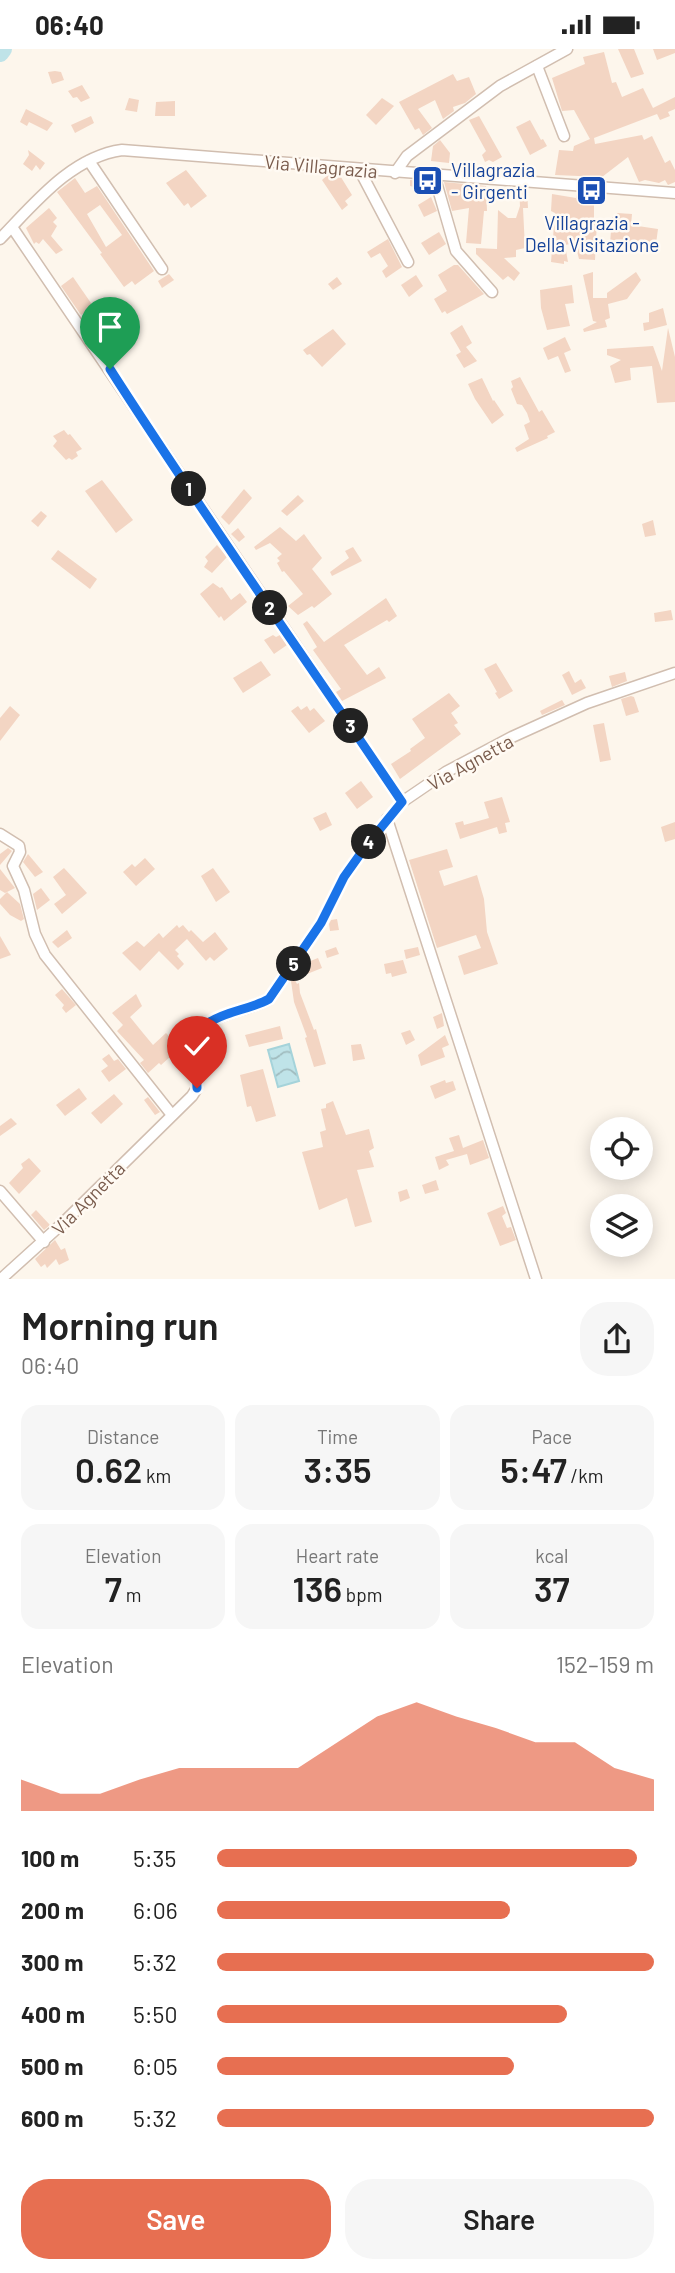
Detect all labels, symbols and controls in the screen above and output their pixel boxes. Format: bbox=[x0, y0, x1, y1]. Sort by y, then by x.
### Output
text: 06:40 bbox=[35, 9, 104, 40]
street label: Via Villagrazia bbox=[263, 150, 379, 182]
place label: Villagrazia - Girgenti bbox=[451, 158, 535, 203]
bus stop icon: Villagrazia - Girgenti bbox=[411, 163, 445, 197]
bus stop icon: Villagrazia - Della Visitazione bbox=[575, 174, 609, 208]
place label: Villagrazia - Della Visitazione bbox=[525, 211, 659, 256]
pin bbox=[80, 297, 140, 369]
icon: arrive bbox=[91, 308, 129, 346]
pin: 1 bbox=[172, 471, 206, 507]
text: 1 bbox=[185, 477, 192, 500]
pin: 2 bbox=[252, 591, 288, 625]
text: 2 bbox=[264, 596, 275, 619]
pin: 3 bbox=[334, 709, 368, 743]
text: 3 bbox=[345, 714, 356, 737]
street label: Via Agnetta bbox=[423, 729, 517, 795]
pin: 4 bbox=[352, 825, 386, 859]
text: 4 bbox=[363, 830, 374, 853]
pin: 5 bbox=[276, 947, 312, 981]
text: 5 bbox=[288, 952, 299, 975]
pin bbox=[167, 1016, 227, 1088]
icon: check bbox=[178, 1027, 216, 1065]
map controls bbox=[590, 1117, 653, 1257]
button: locate bbox=[590, 1117, 653, 1180]
street label: Via Agnetta bbox=[46, 1156, 130, 1240]
button: layers bbox=[590, 1194, 653, 1257]
text: Morning run bbox=[21, 1302, 219, 1348]
button: share bbox=[580, 1302, 654, 1376]
text: 06:40 bbox=[21, 1351, 79, 1379]
text: Distance bbox=[87, 1425, 159, 1448]
text: Time bbox=[317, 1425, 358, 1448]
text: Pace bbox=[531, 1425, 572, 1448]
text: 0.62 bbox=[75, 1448, 142, 1490]
text: 3:35 bbox=[303, 1448, 372, 1490]
text: 5:47 bbox=[500, 1448, 567, 1490]
text: km bbox=[142, 1464, 171, 1487]
text: /km bbox=[567, 1464, 603, 1487]
text: Elevation bbox=[85, 1544, 161, 1567]
text: Heart rate bbox=[296, 1544, 379, 1567]
text: kcal bbox=[535, 1544, 568, 1567]
text: 7 bbox=[105, 1567, 122, 1609]
text: 136 bbox=[293, 1567, 342, 1609]
text: 37 bbox=[534, 1567, 570, 1609]
text: m bbox=[122, 1583, 141, 1606]
text: bpm bbox=[342, 1583, 382, 1606]
text: Elevation bbox=[21, 1650, 114, 1678]
text: 152–159 m bbox=[556, 1650, 654, 1678]
text: 100 m bbox=[21, 1844, 79, 1872]
text: 5:35 bbox=[133, 1844, 176, 1872]
text: 200 m bbox=[21, 1896, 84, 1924]
text: 6:06 bbox=[133, 1896, 177, 1924]
text: 300 m bbox=[21, 1948, 83, 1976]
text: 5:32 bbox=[133, 1948, 177, 1976]
text: 400 m bbox=[21, 2000, 85, 2028]
text: 5:50 bbox=[133, 2000, 177, 2028]
text: 500 m bbox=[21, 2052, 83, 2080]
text: 6:05 bbox=[133, 2052, 177, 2080]
text: 600 m bbox=[21, 2104, 83, 2132]
text: 5:32 bbox=[133, 2104, 177, 2132]
button: Save bbox=[21, 2179, 331, 2259]
button: Share bbox=[345, 2179, 654, 2259]

